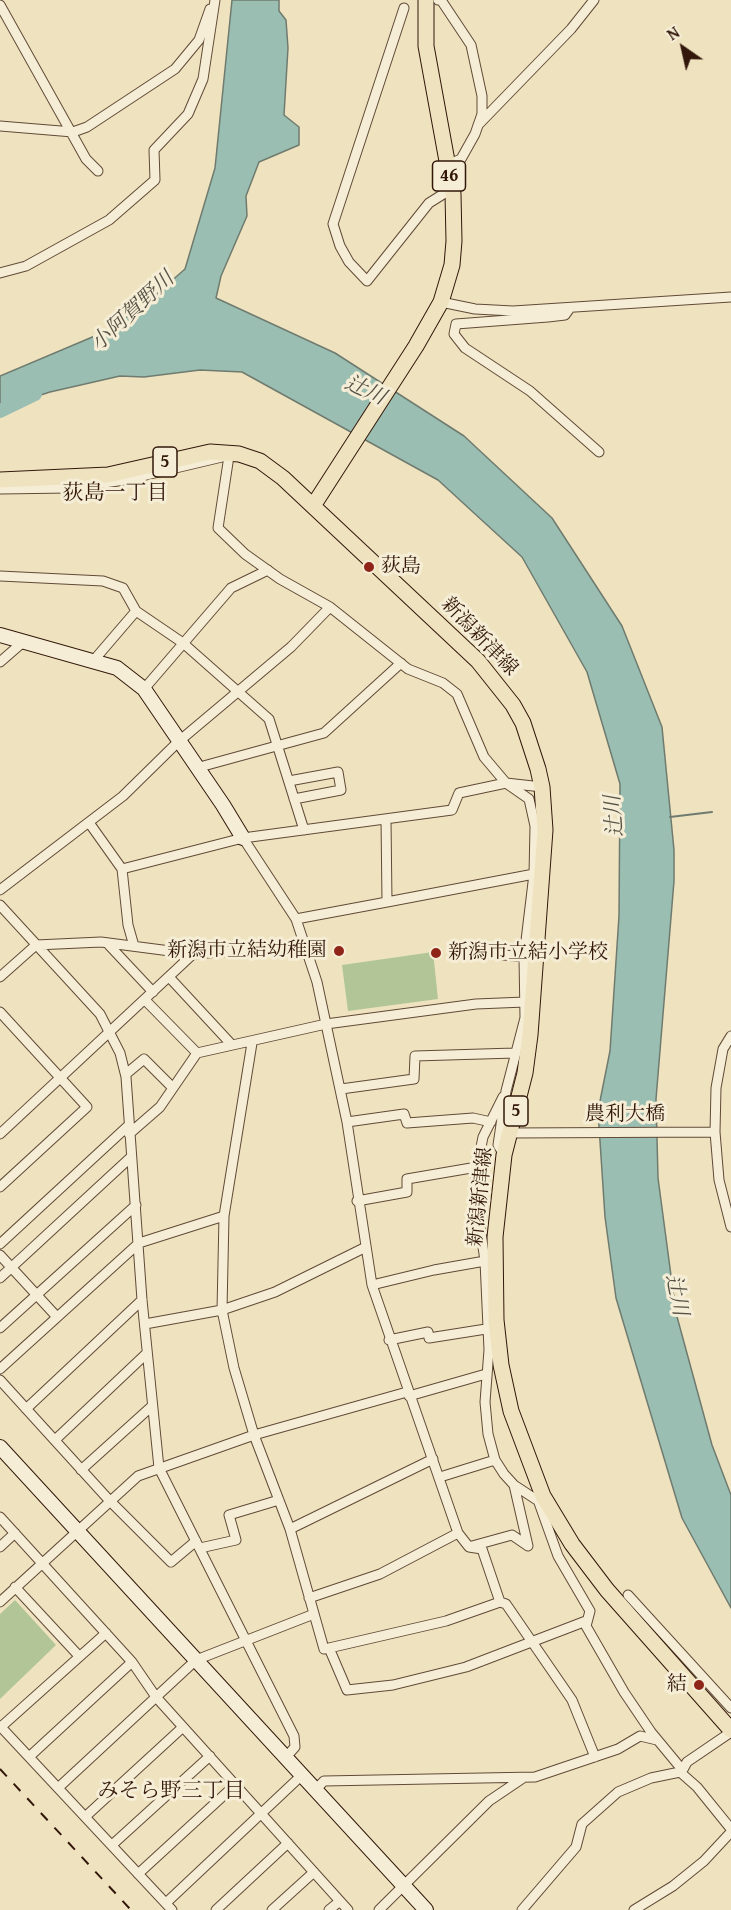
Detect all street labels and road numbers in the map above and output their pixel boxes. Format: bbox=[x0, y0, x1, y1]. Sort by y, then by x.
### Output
road number: 46 bbox=[432, 161, 466, 191]
road number: 5 bbox=[153, 447, 177, 477]
street label: 新潟新津線 bbox=[436, 593, 522, 681]
road number: 5 bbox=[504, 1096, 528, 1126]
street label: 農利大橋 bbox=[585, 1103, 665, 1127]
street label: 新潟新津線 bbox=[464, 1146, 498, 1248]

